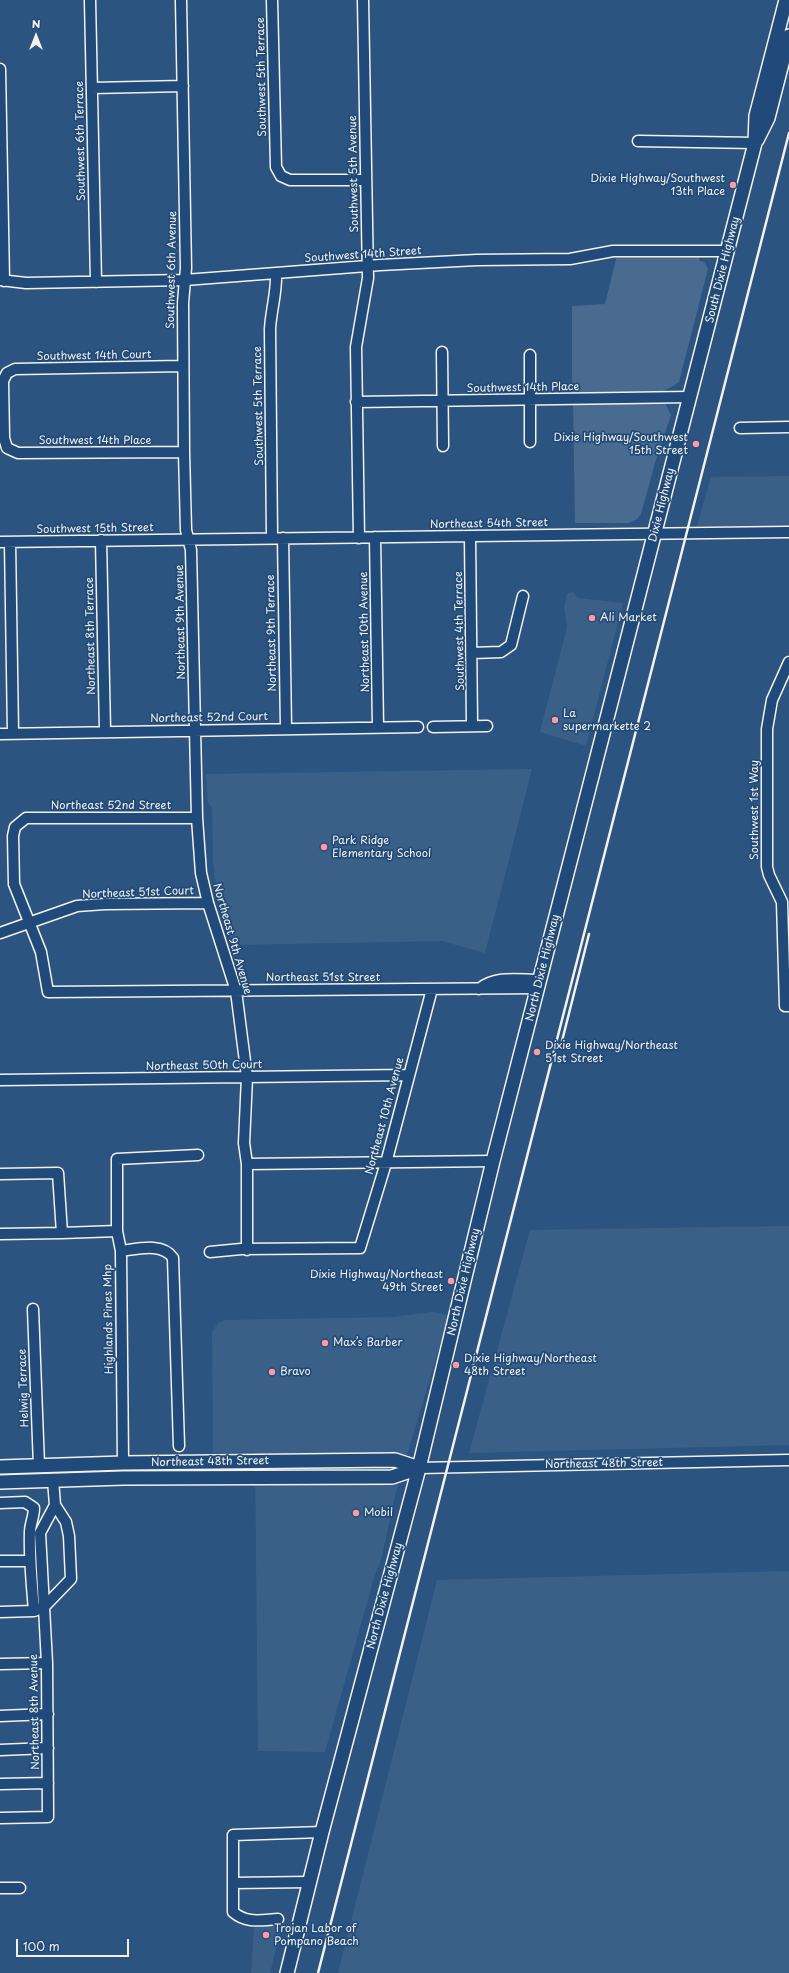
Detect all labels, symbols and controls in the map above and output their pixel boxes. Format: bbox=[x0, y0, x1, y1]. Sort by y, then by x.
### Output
text: N bbox=[32, 15, 40, 32]
north arrow bbox=[16, 16, 56, 56]
street label: Southwest 5th Terrace bbox=[254, 17, 270, 137]
street label: Southwest 6th Terrace bbox=[73, 81, 89, 201]
street label: Southwest 5th Avenue bbox=[346, 115, 362, 233]
place label: Dixie Highway/Southwest 13th Place bbox=[591, 172, 725, 198]
marker: Dixie Highway/Southwest 13th Place bbox=[728, 180, 738, 190]
street label: Southwest 6th Avenue bbox=[164, 211, 180, 329]
street label: South Dixie Highway bbox=[703, 215, 743, 325]
street label: Southwest 14th Street bbox=[304, 244, 422, 266]
street label: Southwest 5th Terrace bbox=[251, 346, 267, 466]
street label: Southwest 14th Court bbox=[37, 348, 151, 364]
street label: Southwest 14th Place bbox=[467, 380, 579, 396]
place label: Dixie Highway/Southwest 15th Street bbox=[554, 431, 688, 457]
street label: Southwest 14th Place bbox=[39, 434, 151, 448]
marker: Dixie Highway/Southwest 15th Street bbox=[691, 439, 701, 449]
street label: Dixie Highway bbox=[646, 467, 678, 543]
street label: Northeast 54th Street bbox=[430, 516, 548, 532]
street label: Southwest 15th Street bbox=[36, 521, 154, 537]
street label: Northeast 9th Avenue bbox=[173, 564, 189, 680]
street label: Northeast 10th Avenue bbox=[357, 571, 373, 693]
street label: Southwest 4th Terrace bbox=[452, 571, 468, 691]
street label: Northeast 9th Terrace bbox=[264, 574, 280, 692]
street label: Northeast 8th Terrace bbox=[83, 577, 99, 695]
place label: Ali Market bbox=[600, 611, 657, 625]
marker: Ali Market bbox=[587, 613, 597, 623]
place label: La supermarkette 2 bbox=[563, 707, 651, 733]
street label: Northeast 52nd Court bbox=[150, 710, 268, 726]
marker: La supermarkette 2 bbox=[550, 715, 560, 725]
street label: Southwest 1st Way bbox=[748, 760, 762, 860]
street label: Northeast 52nd Street bbox=[51, 799, 171, 813]
place label: Park Ridge Elementary School bbox=[332, 834, 431, 860]
marker: Park Ridge Elementary School bbox=[319, 842, 329, 852]
street label: Northeast 9th Avenue bbox=[210, 882, 254, 996]
street label: Northeast 51st Court bbox=[82, 884, 194, 902]
street label: North Dixie Highway bbox=[523, 913, 563, 1023]
street label: Northeast 51st Street bbox=[266, 971, 380, 985]
place label: Dixie Highway/Northeast 51st Street bbox=[545, 1039, 678, 1065]
marker: Dixie Highway/Northeast 51st Street bbox=[532, 1047, 542, 1057]
street label: Northeast 10th Avenue bbox=[363, 1056, 407, 1176]
street label: Northeast 50th Court bbox=[146, 1058, 262, 1074]
street label: North Dixie Highway bbox=[445, 1227, 483, 1337]
street label: Highlands Pines Mhp bbox=[101, 1264, 117, 1374]
place label: Dixie Highway/Northeast 49th Street bbox=[310, 1268, 443, 1294]
marker: Dixie Highway/Northeast 49th Street bbox=[446, 1276, 456, 1286]
place label: Max’s Barber bbox=[333, 1336, 403, 1350]
marker: Max’s Barber bbox=[320, 1338, 330, 1348]
street label: Helwig Terrace bbox=[16, 1348, 32, 1428]
place label: Dixie Highway/Northeast 48th Street bbox=[464, 1352, 597, 1378]
marker: Dixie Highway/Northeast 48th Street bbox=[451, 1360, 461, 1370]
place label: Bravo bbox=[280, 1365, 311, 1379]
marker: Bravo bbox=[267, 1367, 277, 1377]
street label: Northeast 48th Street bbox=[151, 1454, 269, 1470]
street label: Northeast 48th Street bbox=[545, 1456, 663, 1472]
place label: Mobil bbox=[364, 1506, 393, 1520]
marker: Mobil bbox=[351, 1508, 361, 1518]
street label: North Dixie Highway bbox=[364, 1541, 406, 1651]
street label: Northeast 8th Avenue bbox=[27, 1654, 43, 1770]
place label: Trojan Labor of Pompano Beach bbox=[274, 1922, 359, 1948]
marker: Trojan Labor of Pompano Beach bbox=[261, 1930, 271, 1940]
scale bar bbox=[18, 1931, 131, 1957]
text: 100 m bbox=[23, 1937, 60, 1955]

